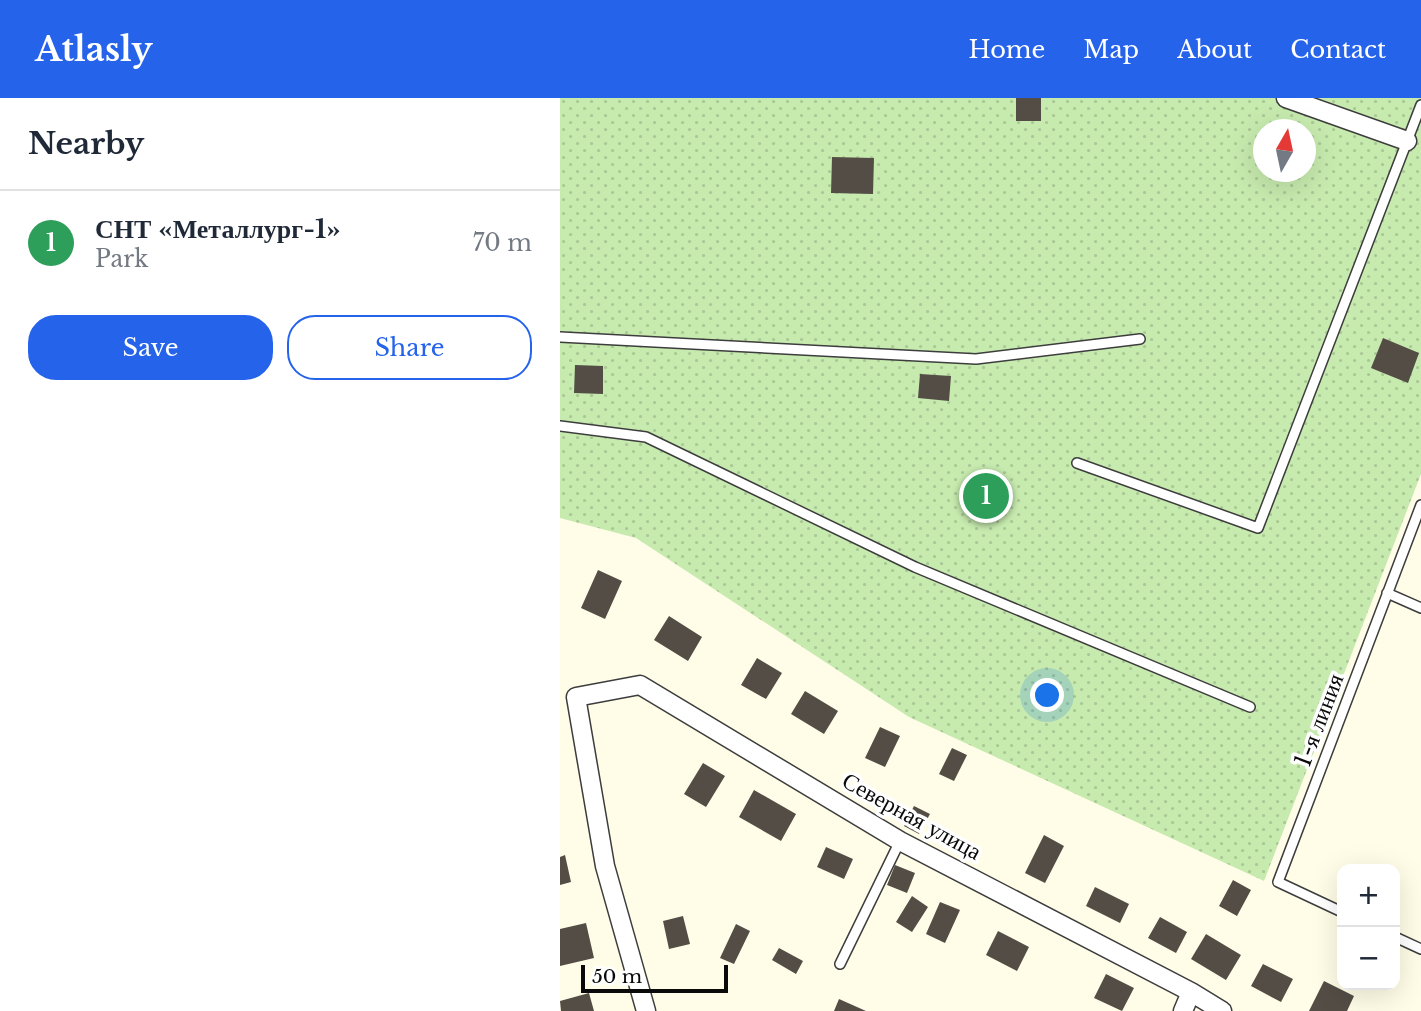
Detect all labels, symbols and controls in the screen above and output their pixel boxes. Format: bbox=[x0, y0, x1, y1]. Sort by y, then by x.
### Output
text: Atlasly bbox=[35, 29, 153, 70]
text: Home bbox=[969, 35, 1045, 64]
text: Map bbox=[1083, 35, 1139, 64]
text: About bbox=[1177, 35, 1252, 64]
text: Contact bbox=[1290, 35, 1386, 64]
north arrow bbox=[1253, 119, 1316, 182]
text: Nearby bbox=[28, 125, 144, 162]
text: СНТ «Металлург-1» bbox=[95, 213, 341, 245]
text: 1 bbox=[46, 229, 56, 257]
text: 70 m bbox=[473, 229, 532, 257]
text: Park bbox=[95, 245, 148, 273]
button: Save bbox=[28, 315, 273, 380]
button: Share bbox=[287, 315, 532, 380]
pin: 1 bbox=[963, 470, 1009, 522]
street label: 1-я линия bbox=[1289, 669, 1350, 770]
your location bbox=[1030, 678, 1064, 712]
street label: Северная улица bbox=[838, 766, 986, 866]
map controls bbox=[1337, 864, 1400, 990]
button: + bbox=[1337, 864, 1400, 927]
button: − bbox=[1337, 927, 1400, 990]
scale bar bbox=[581, 962, 728, 994]
text: 50 m bbox=[592, 965, 642, 988]

